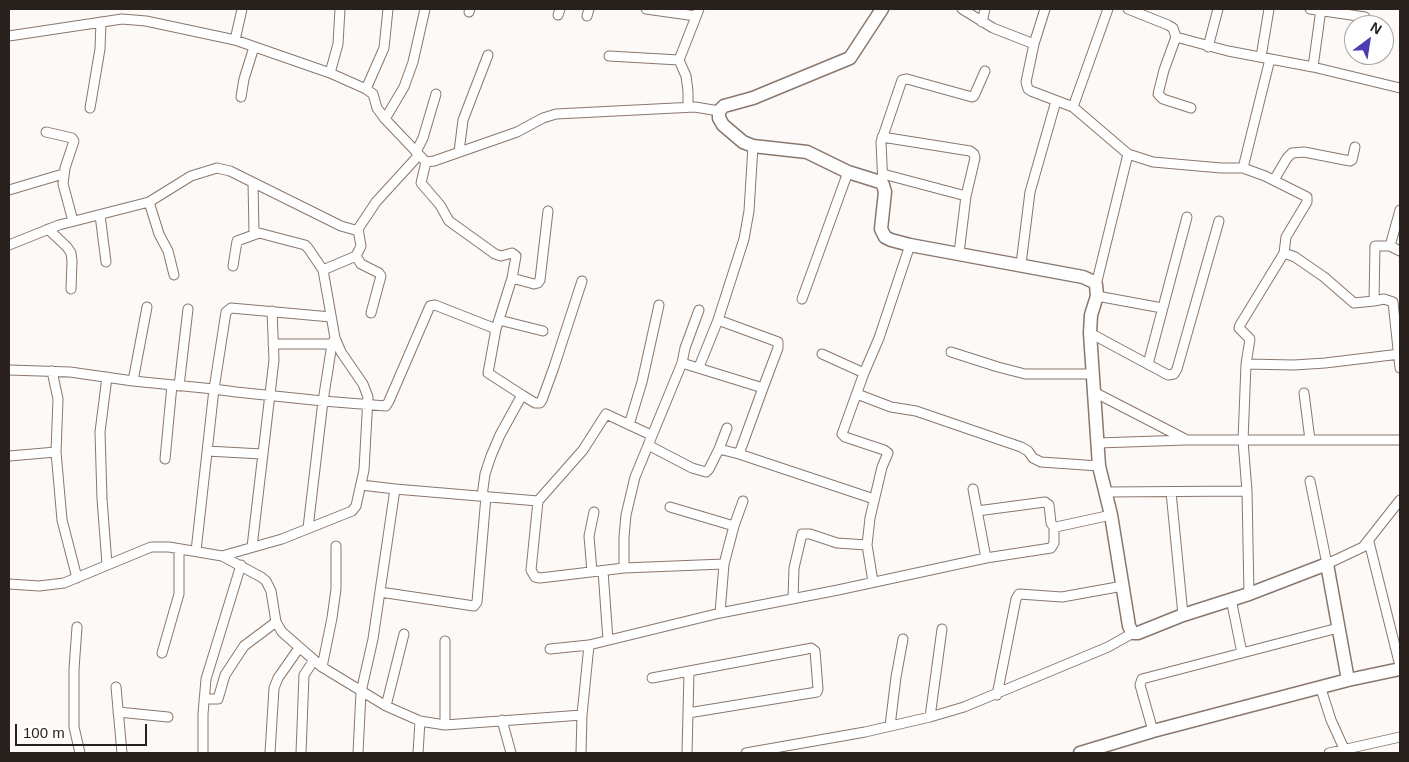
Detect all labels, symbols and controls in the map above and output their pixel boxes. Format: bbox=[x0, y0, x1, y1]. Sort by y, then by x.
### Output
north arrow bbox=[1344, 15, 1394, 65]
text: N bbox=[1368, 19, 1385, 37]
scale bar bbox=[18, 714, 150, 746]
text: 100 m bbox=[23, 724, 65, 741]

